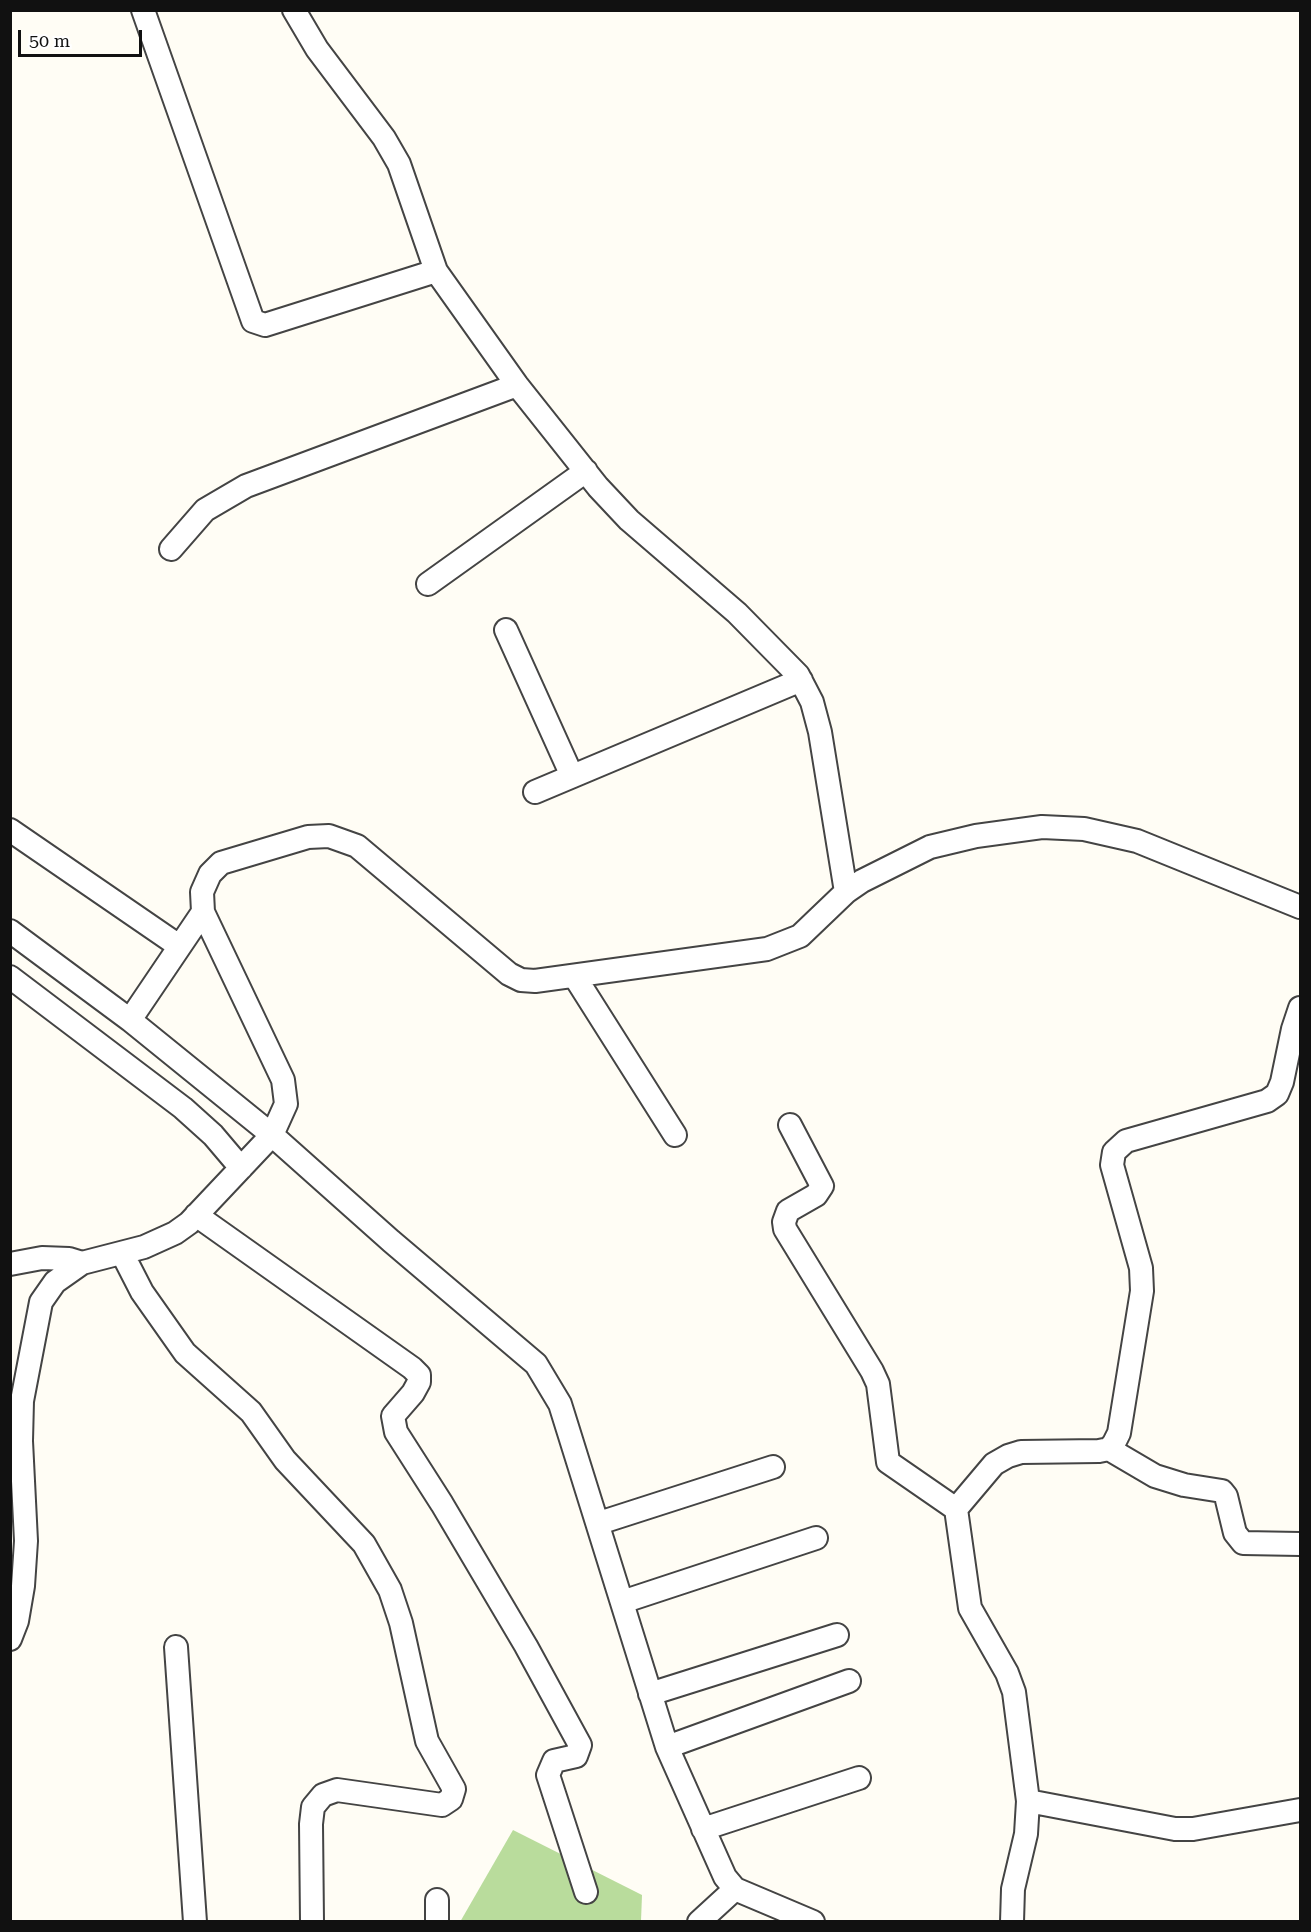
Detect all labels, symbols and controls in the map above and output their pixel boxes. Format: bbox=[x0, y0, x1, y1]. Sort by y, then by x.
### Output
scale bar bbox=[21, 18, 146, 56]
text: 50 m bbox=[29, 30, 70, 51]

